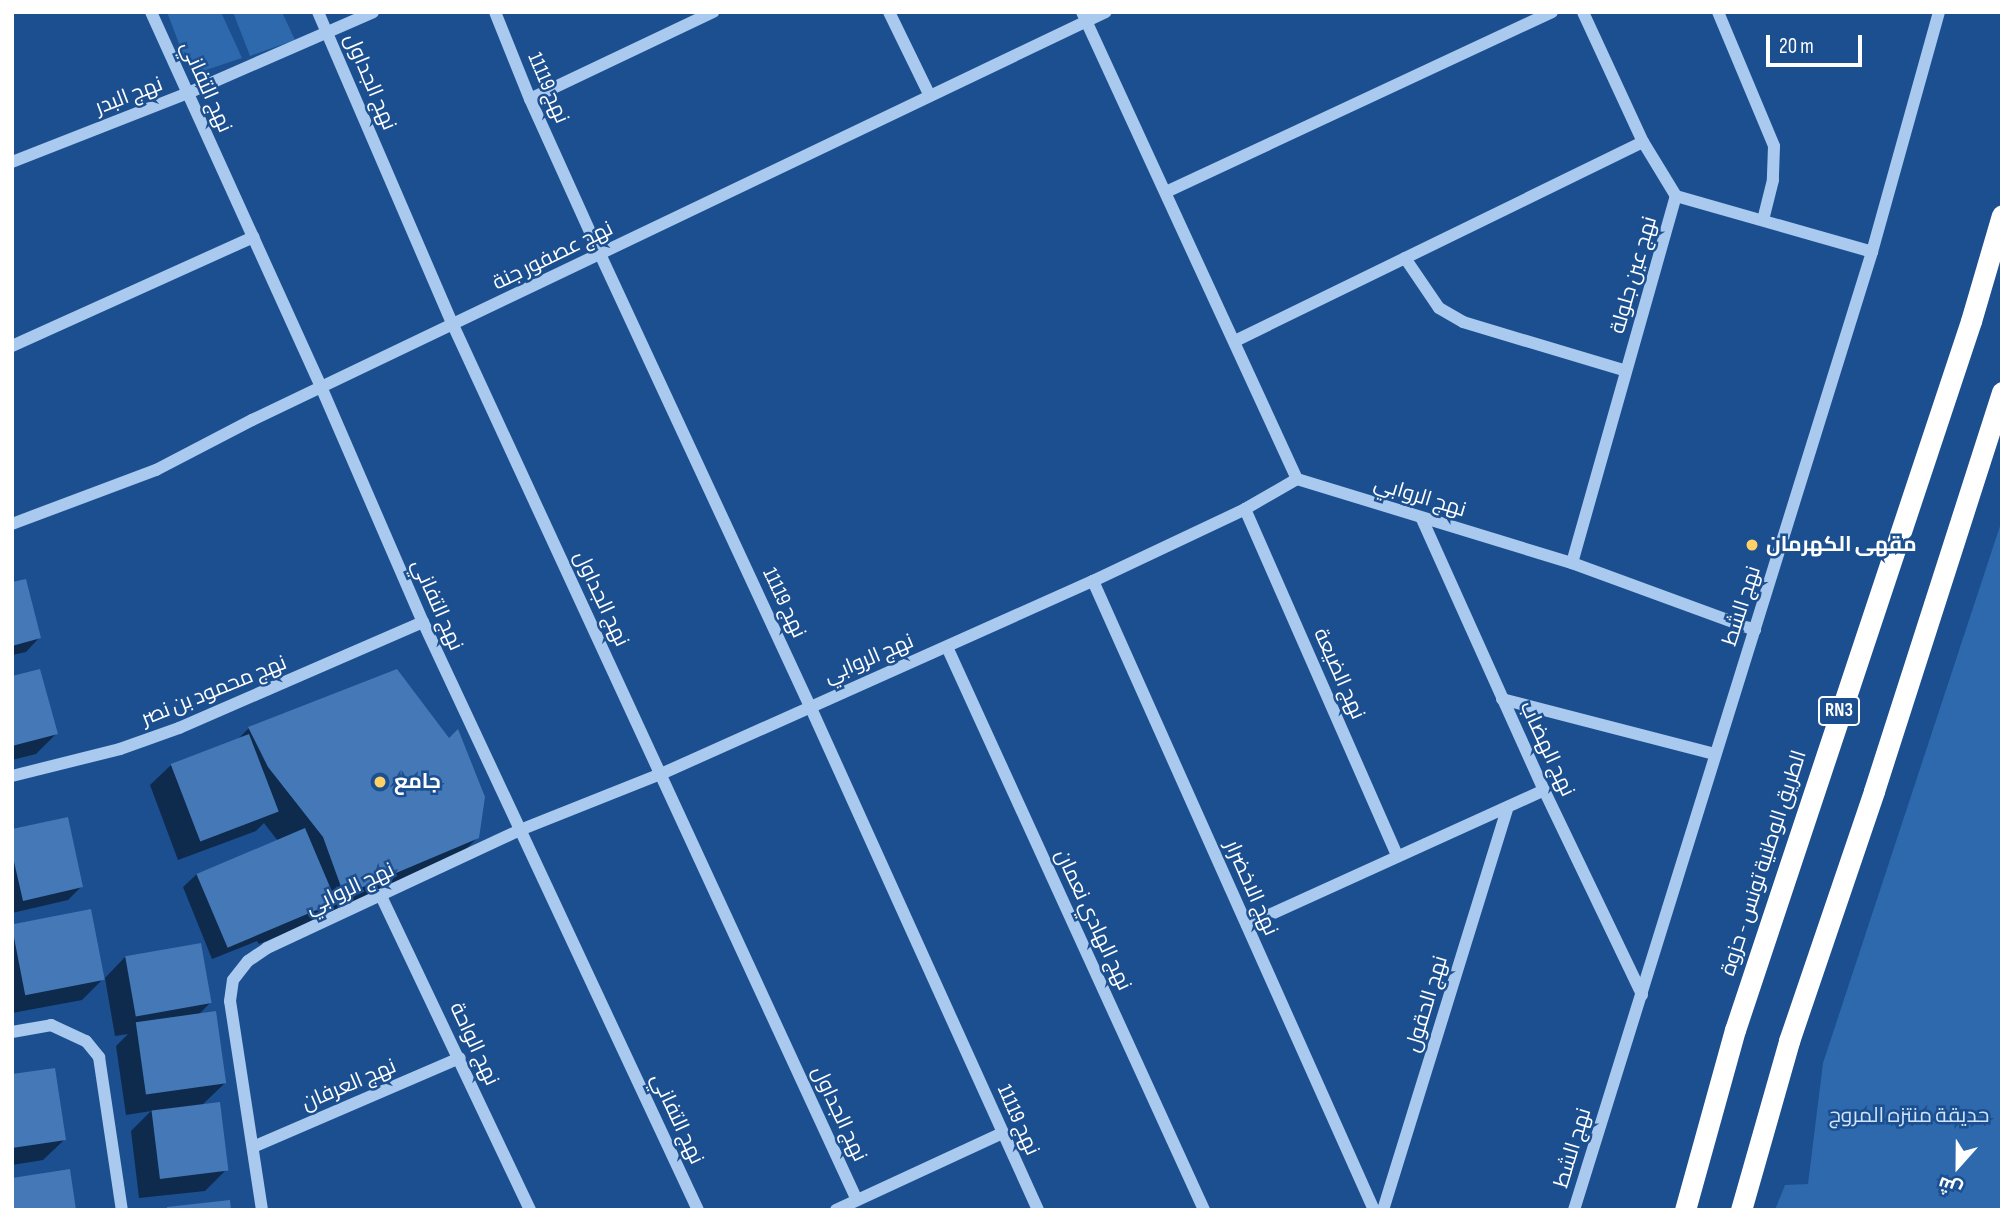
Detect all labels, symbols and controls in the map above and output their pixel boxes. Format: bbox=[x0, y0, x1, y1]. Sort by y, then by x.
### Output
scale bar bbox=[1769, 21, 1865, 65]
street label: نهج الجداول bbox=[338, 30, 402, 134]
text: 20 m bbox=[1779, 34, 1814, 59]
street label: نهج التفاني bbox=[175, 37, 237, 137]
street label: نهج 11119 bbox=[522, 49, 574, 127]
street label: نهج البدر bbox=[92, 72, 166, 120]
street label: نهج عين جلولة bbox=[1605, 213, 1663, 337]
street label: نهج عصفور جنة bbox=[489, 216, 617, 296]
street label: نهج الروابي bbox=[1371, 471, 1469, 523]
place label: مقهى الكهرمان bbox=[1766, 532, 1917, 558]
marker: مقهى الكهرمان bbox=[1744, 537, 1760, 553]
street label: نهج الجداول bbox=[568, 547, 634, 651]
street label: نهج التفاني bbox=[406, 555, 468, 655]
street label: نهج الشط bbox=[1717, 563, 1767, 649]
street label: نهج 11119 bbox=[757, 564, 811, 642]
street label: نهج الضيعة bbox=[1308, 625, 1370, 723]
street label: نهج الروابي bbox=[820, 629, 918, 689]
street label: نهج محمود بن نصر bbox=[138, 650, 290, 732]
road number: RN3 bbox=[1818, 696, 1860, 726]
street label: نهج الهضاب bbox=[1514, 697, 1580, 801]
street label: الطريق الوطنية تونس - حزوة bbox=[1716, 747, 1812, 979]
place label: جامع bbox=[394, 769, 441, 795]
marker: جامع bbox=[372, 774, 388, 790]
street label: نهج الاخضرار bbox=[1219, 837, 1283, 939]
street label: نهج الهادي نعمان bbox=[1049, 845, 1137, 995]
street label: نهج الروابي bbox=[302, 858, 398, 920]
street label: نهج الحقول bbox=[1400, 953, 1454, 1055]
street label: نهج الواحة bbox=[444, 998, 504, 1090]
street label: نهج العرفان bbox=[298, 1054, 400, 1116]
street label: نهج الجداول bbox=[806, 1062, 872, 1166]
street label: نهج التفاني bbox=[645, 1070, 709, 1168]
street label: نهج 11119 bbox=[991, 1081, 1045, 1159]
park label: حديقة منتزه المروج bbox=[1829, 1103, 1989, 1129]
street label: نهج الشط bbox=[1549, 1105, 1597, 1191]
north arrow bbox=[1923, 1131, 1993, 1201]
text: ش bbox=[1935, 1171, 1966, 1201]

